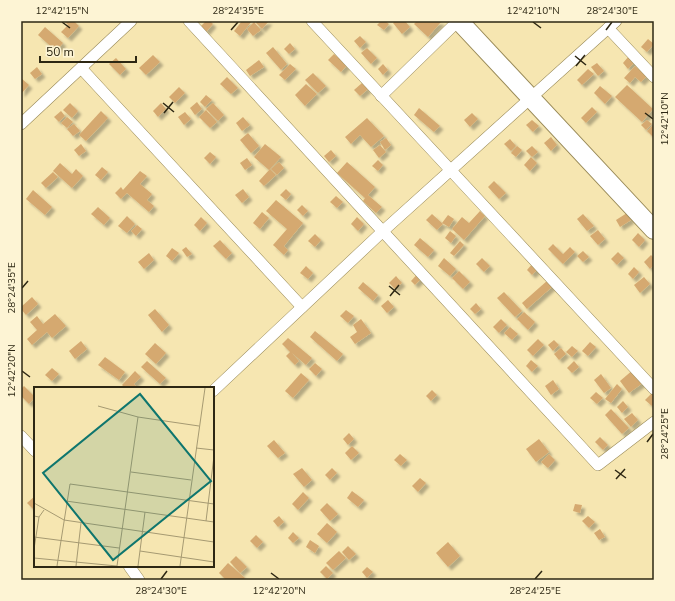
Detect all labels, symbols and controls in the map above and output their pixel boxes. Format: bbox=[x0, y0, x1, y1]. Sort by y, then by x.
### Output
text: 12°42'15"N bbox=[35, 4, 89, 18]
text: 28°24'35"E bbox=[212, 4, 264, 18]
text: 12°42'10"N bbox=[506, 4, 560, 18]
text: 28°24'30"E bbox=[586, 4, 638, 18]
scale bar bbox=[40, 38, 136, 64]
text: 50 m bbox=[46, 44, 74, 60]
text: 12°42'10"N bbox=[658, 92, 672, 146]
text: 28°24'35"E bbox=[5, 262, 19, 314]
text: 12°42'20"N bbox=[5, 344, 19, 398]
inset map bbox=[34, 387, 214, 567]
text: 28°24'25"E bbox=[658, 408, 672, 460]
text: 28°24'30"E bbox=[135, 584, 187, 598]
text: 12°42'20"N bbox=[252, 584, 306, 598]
text: 28°24'25"E bbox=[509, 584, 561, 598]

